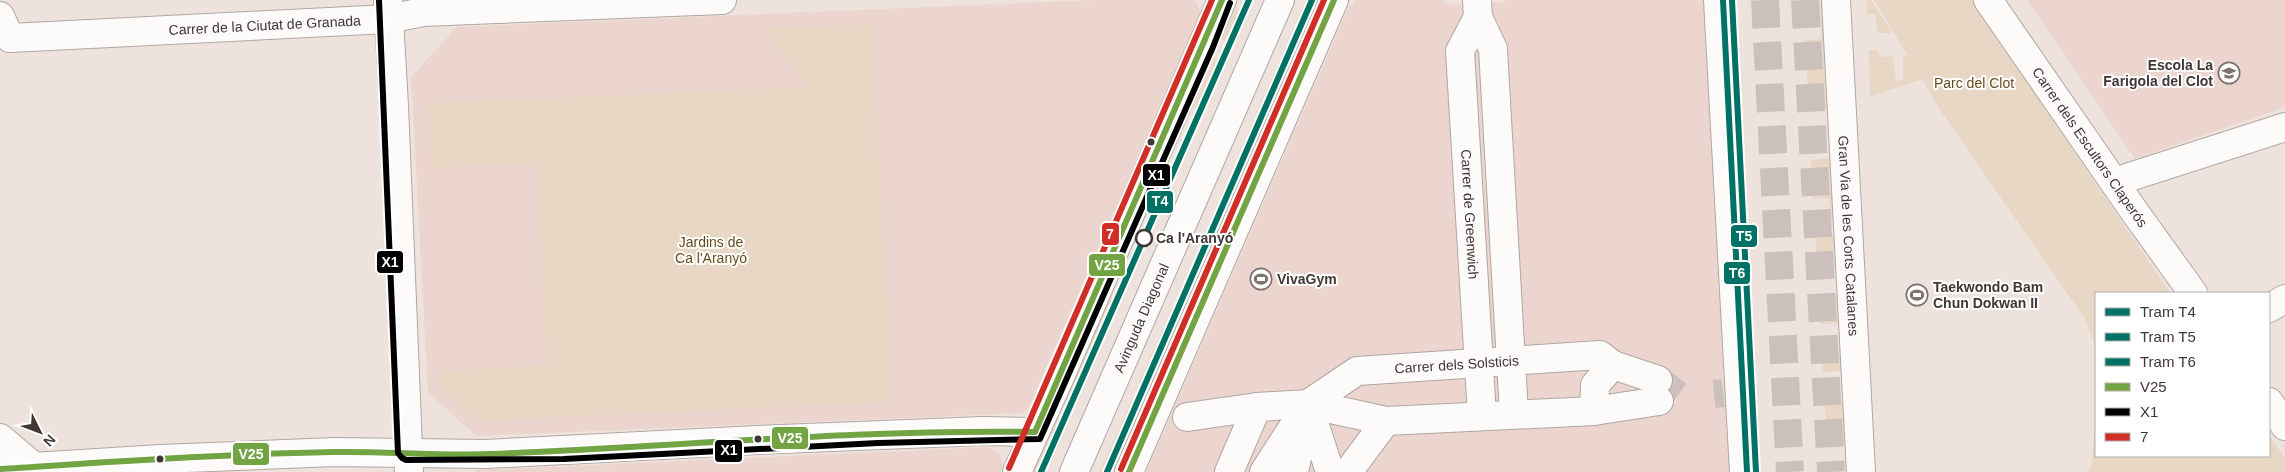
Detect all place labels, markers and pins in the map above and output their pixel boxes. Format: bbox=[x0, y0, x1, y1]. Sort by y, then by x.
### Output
place label: Escola La Farigola del Clot bbox=[2103, 57, 2213, 89]
school or university icon: Escola La Farigola del Clot bbox=[2217, 61, 2241, 85]
unlabelled marker bbox=[1146, 137, 1156, 147]
marker: Ca l'Aranyó bbox=[1135, 229, 1153, 247]
place label: Ca l'Aranyó bbox=[1156, 230, 1233, 246]
sports icon: VivaGym bbox=[1249, 267, 1273, 291]
place label: VivaGym bbox=[1277, 271, 1337, 287]
place label: Taekwondo Bam Chun Dokwan II bbox=[1933, 279, 2043, 311]
sports icon: Taekwondo Bam Chun Dokwan II bbox=[1905, 283, 1929, 307]
unlabelled marker bbox=[753, 434, 763, 444]
unlabelled marker bbox=[155, 454, 165, 464]

